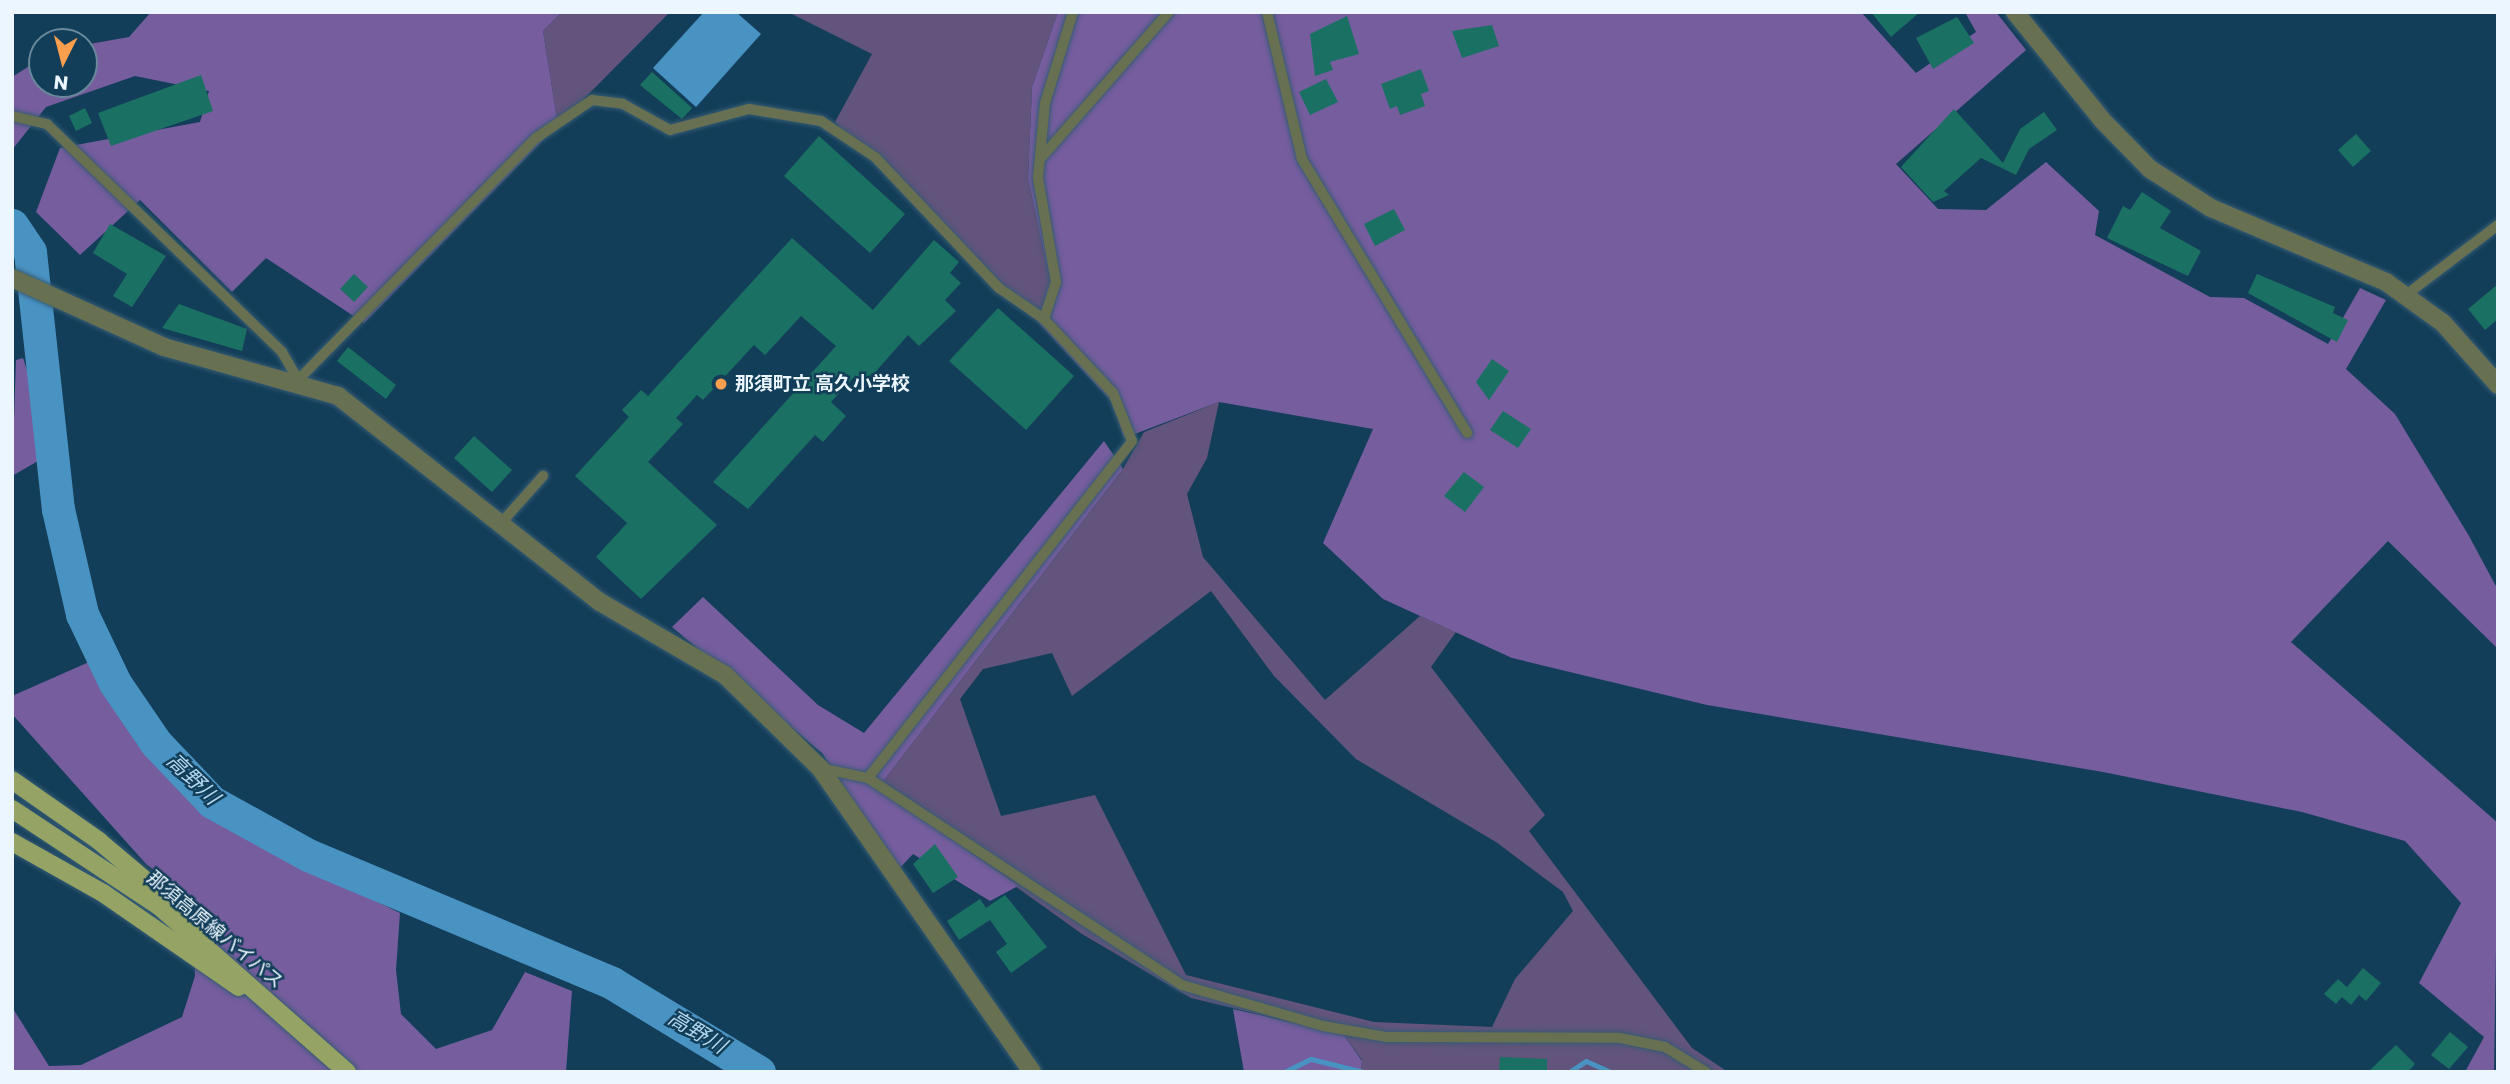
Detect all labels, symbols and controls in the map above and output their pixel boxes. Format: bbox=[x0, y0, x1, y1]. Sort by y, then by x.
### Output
north arrow bbox=[28, 28, 98, 98]
text: N bbox=[52, 68, 69, 97]
place label: 那須町立 高久小学校 bbox=[735, 373, 910, 395]
marker: 那須町立 高久小学校 bbox=[713, 376, 729, 392]
water label: 高野川 bbox=[162, 748, 224, 810]
street label: 那須高原線バイパス bbox=[142, 866, 288, 994]
water label: 高野川 bbox=[664, 1005, 730, 1059]

